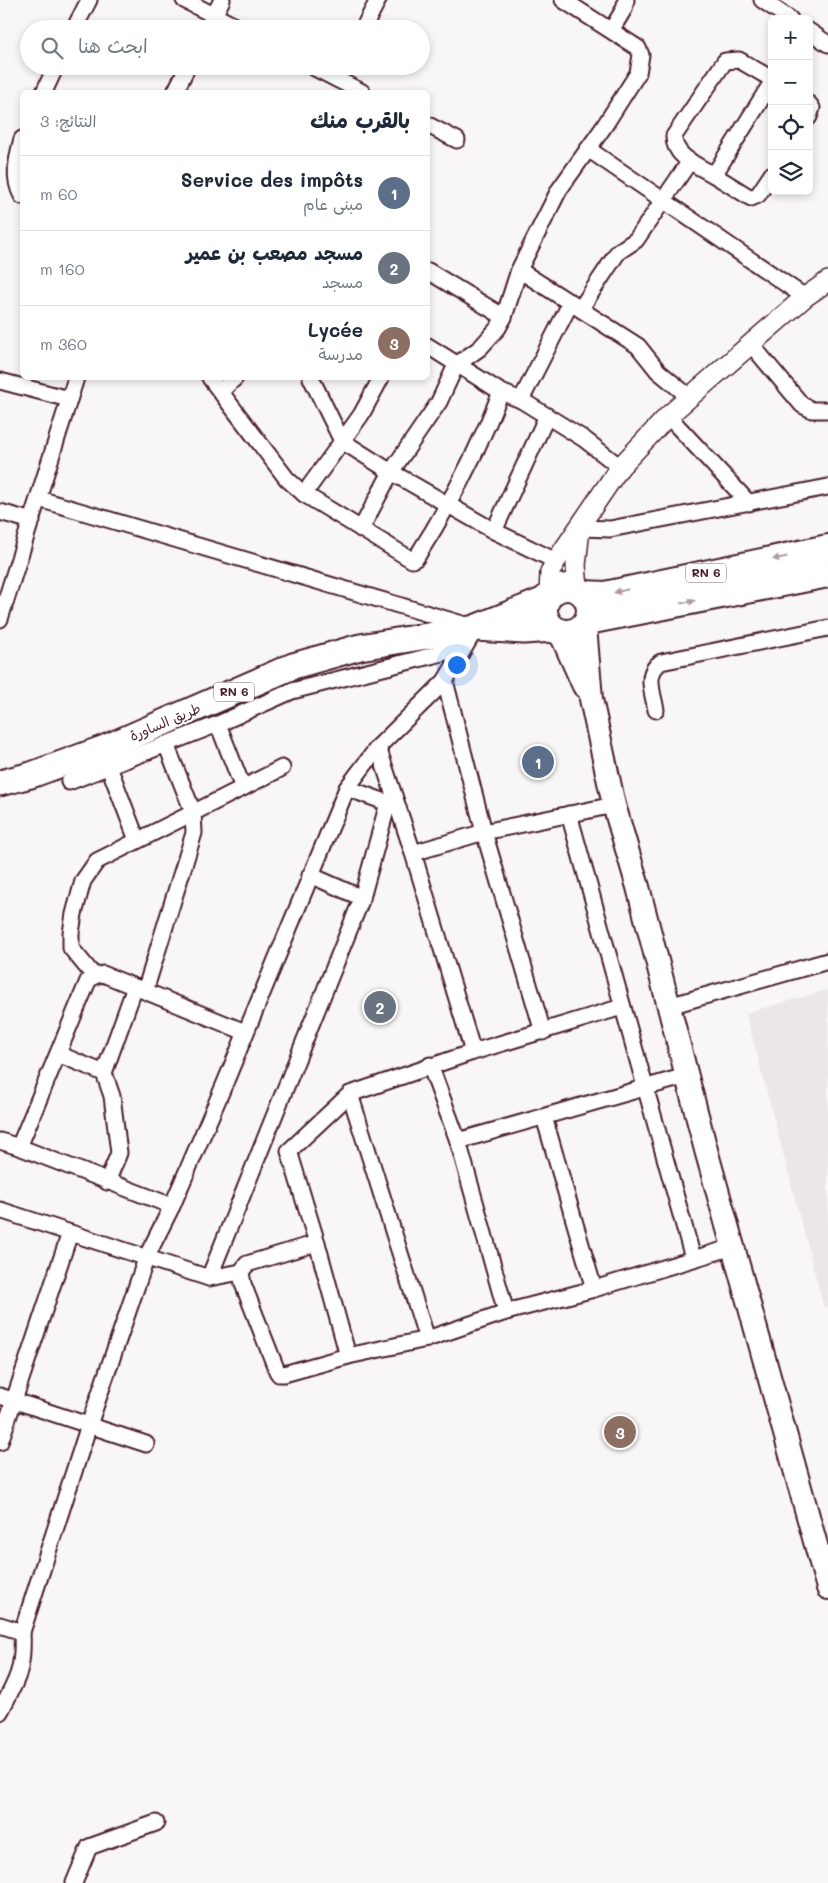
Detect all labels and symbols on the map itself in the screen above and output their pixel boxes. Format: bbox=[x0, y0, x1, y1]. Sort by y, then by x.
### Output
one-way arrow bbox=[772, 554, 788, 562]
road number: RN 6 bbox=[686, 564, 726, 582]
one-way arrow bbox=[614, 587, 629, 595]
one-way arrow bbox=[680, 598, 696, 606]
your location bbox=[444, 652, 470, 678]
road number: RN 6 bbox=[214, 682, 254, 702]
street label: طريق الساورة bbox=[126, 698, 203, 745]
pin: 1 bbox=[522, 743, 554, 781]
pin: 2 bbox=[364, 988, 396, 1026]
pin: 3 bbox=[604, 1413, 636, 1451]

